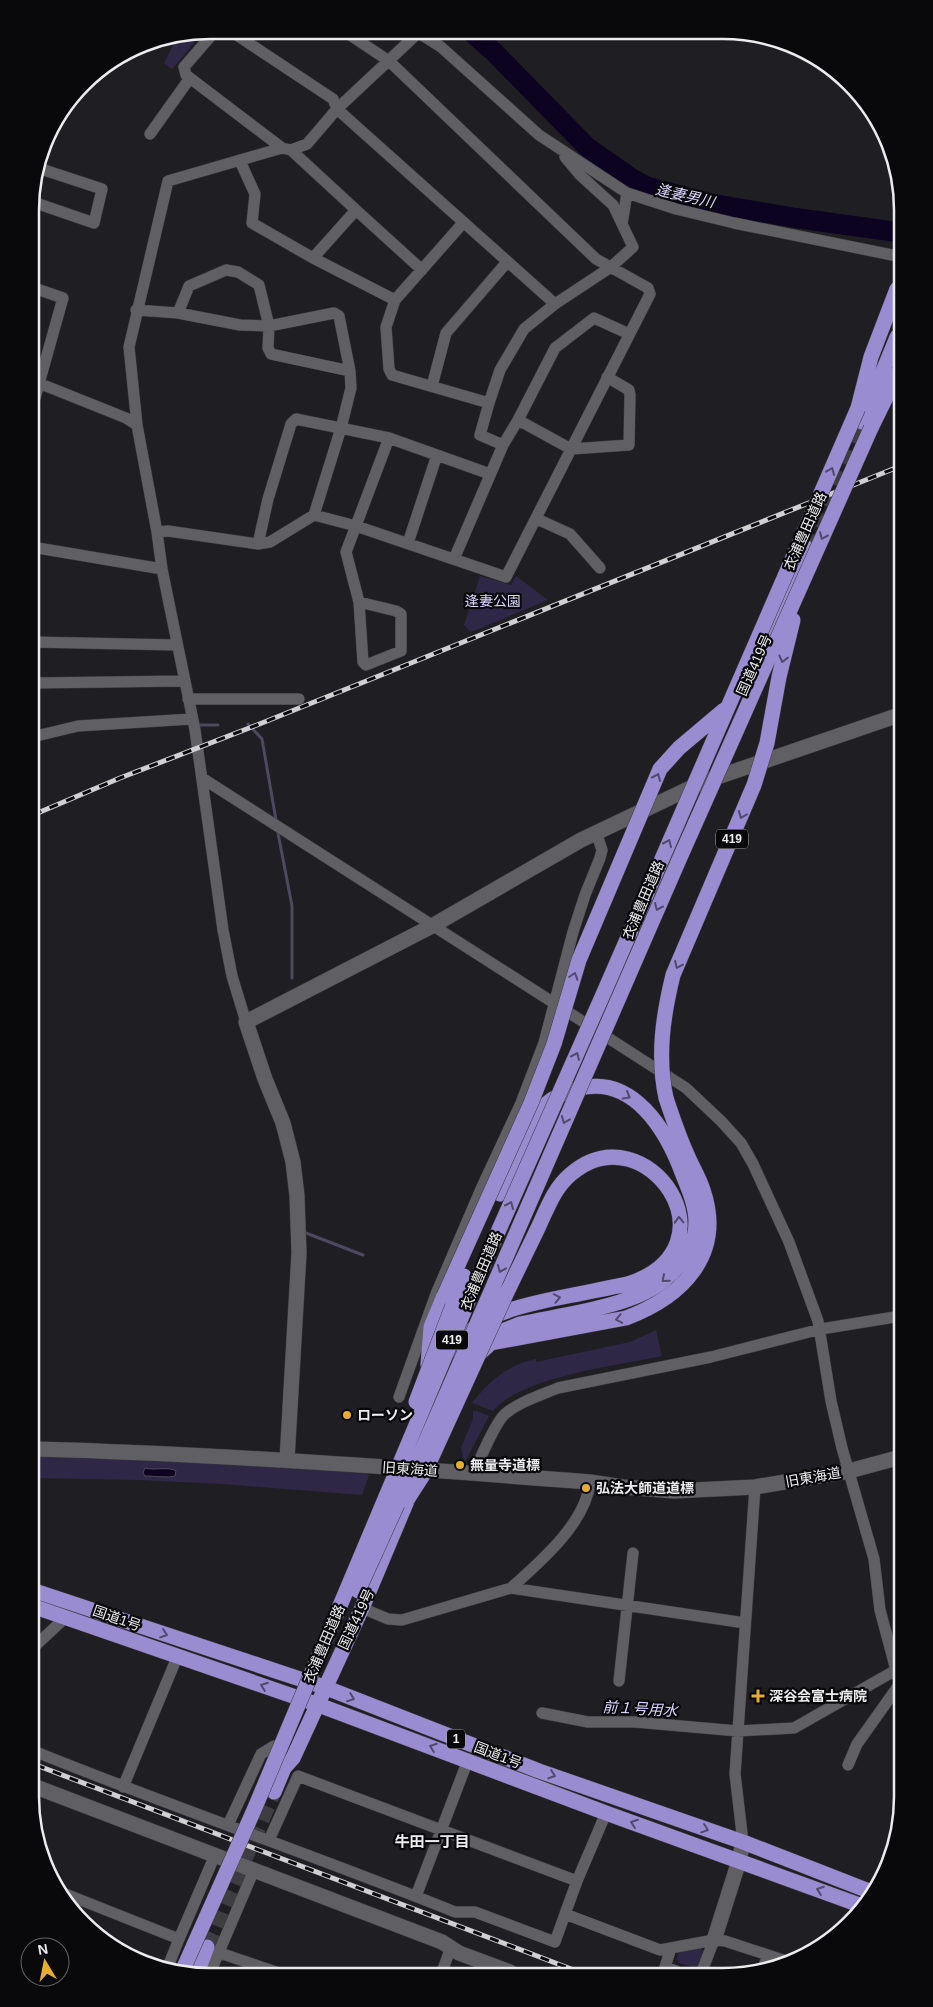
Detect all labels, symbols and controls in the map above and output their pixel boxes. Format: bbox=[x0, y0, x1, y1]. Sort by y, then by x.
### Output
water label: 逢妻男川 bbox=[654, 180, 718, 211]
one-way arrow bbox=[824, 467, 835, 476]
street label: 衣浦豊田道路 bbox=[781, 489, 829, 573]
one-way arrow bbox=[818, 531, 829, 540]
park label: 逢妻公園 bbox=[465, 593, 521, 609]
street label: 国道419号 bbox=[733, 632, 775, 698]
one-way arrow bbox=[779, 654, 789, 662]
one-way arrow bbox=[650, 773, 661, 782]
one-way arrow bbox=[737, 810, 748, 819]
road number: 419 bbox=[716, 830, 748, 849]
one-way arrow bbox=[661, 839, 672, 848]
street label: 衣浦豊田道路 bbox=[619, 858, 667, 942]
one-way arrow bbox=[654, 902, 665, 911]
one-way arrow bbox=[674, 960, 684, 969]
one-way arrow bbox=[568, 972, 578, 980]
one-way arrow bbox=[569, 1052, 580, 1061]
one-way arrow bbox=[622, 1089, 631, 1099]
one-way arrow bbox=[561, 1115, 572, 1124]
one-way arrow bbox=[503, 1201, 514, 1210]
one-way arrow bbox=[674, 1215, 684, 1223]
street label: 衣浦豊田道路 bbox=[457, 1229, 505, 1313]
one-way arrow bbox=[496, 1264, 507, 1273]
one-way arrow bbox=[662, 1273, 671, 1281]
one-way arrow bbox=[552, 1294, 561, 1304]
one-way arrow bbox=[614, 1314, 623, 1324]
road number: 419 bbox=[436, 1330, 468, 1350]
place label: ローソン bbox=[357, 1407, 413, 1423]
marker: ローソン bbox=[341, 1409, 353, 1421]
place label: 無量寺道標 bbox=[470, 1457, 540, 1473]
street label: 旧東海道 bbox=[382, 1459, 438, 1479]
marker: 無量寺道標 bbox=[454, 1459, 466, 1471]
street label: 旧東海道 bbox=[784, 1464, 842, 1490]
place label: 弘法大師道道標 bbox=[596, 1480, 694, 1496]
marker: 弘法大師道道標 bbox=[580, 1482, 592, 1494]
street label: 国道419号 bbox=[335, 1586, 377, 1652]
street label: 国道1号 bbox=[91, 1602, 143, 1634]
street label: 衣浦豊田道路 bbox=[300, 1602, 348, 1686]
one-way arrow bbox=[160, 1628, 168, 1638]
one-way arrow bbox=[260, 1682, 268, 1692]
place label: 深谷会富士病院 bbox=[769, 1688, 867, 1704]
marker: 深谷会富士病院 bbox=[751, 1689, 765, 1703]
one-way arrow bbox=[346, 1692, 355, 1702]
water label: 前１号用水 bbox=[602, 1698, 680, 1719]
road number: 1 bbox=[447, 1730, 465, 1748]
street label: 国道1号 bbox=[472, 1739, 524, 1771]
one-way arrow bbox=[429, 1743, 438, 1753]
one-way arrow bbox=[547, 1770, 555, 1780]
one-way arrow bbox=[630, 1819, 639, 1829]
one-way arrow bbox=[700, 1823, 709, 1833]
district label: 牛田一丁目 bbox=[394, 1833, 470, 1850]
one-way arrow bbox=[816, 1886, 825, 1896]
north arrow bbox=[20, 1937, 70, 1987]
text: N bbox=[36, 1940, 49, 1958]

